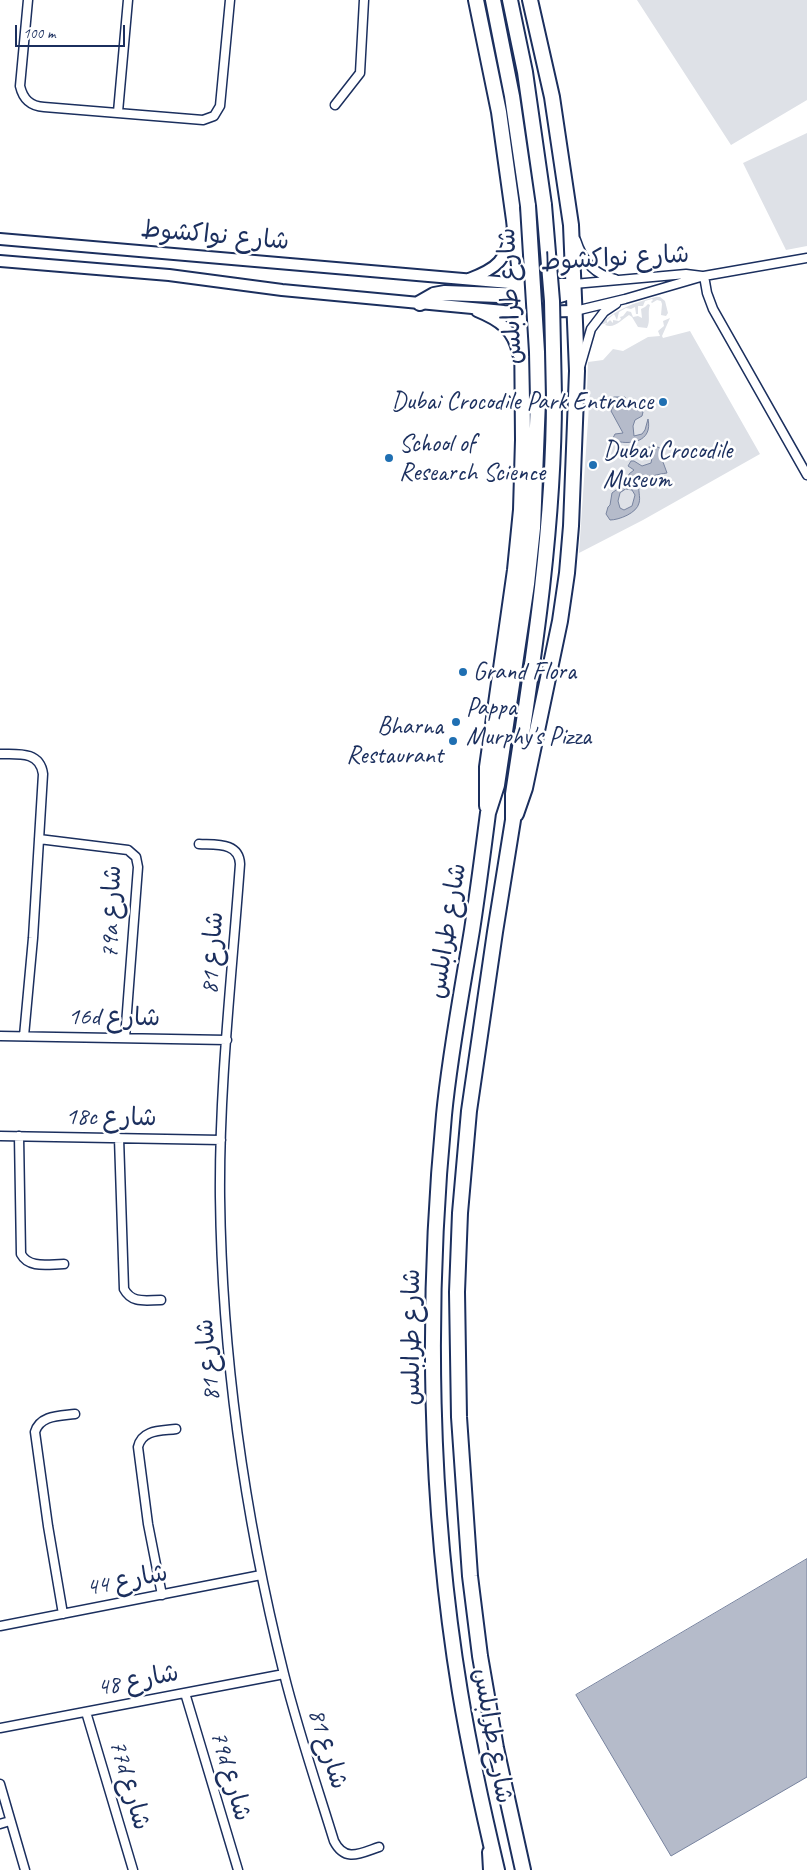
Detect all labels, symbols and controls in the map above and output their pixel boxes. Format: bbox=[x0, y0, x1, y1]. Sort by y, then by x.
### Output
scale bar bbox=[18, 15, 128, 47]
text: 100 m bbox=[23, 24, 55, 43]
street label: شارع نواكشوط bbox=[140, 215, 290, 257]
street label: شارع طرابلس bbox=[492, 227, 530, 365]
street label: شارع نواكشوط bbox=[540, 240, 690, 278]
place label: Dubai Crocodile Park Entrance bbox=[391, 387, 653, 417]
marker: Dubai Crocodile Park Entrance bbox=[657, 396, 669, 408]
place label: School of Research Science bbox=[399, 429, 545, 488]
place label: Dubai Crocodile Museum bbox=[603, 436, 732, 495]
marker: School of Research Science bbox=[383, 452, 395, 464]
marker: Dubai Crocodile Museum bbox=[587, 459, 599, 471]
place label: Grand Flora bbox=[473, 657, 576, 687]
marker: Grand Flora bbox=[457, 666, 469, 678]
place label: Pappa Murphy's Pizza bbox=[466, 693, 591, 752]
place label: Bharna Restaurant bbox=[346, 712, 443, 771]
marker: Pappa Murphy's Pizza bbox=[450, 716, 462, 728]
marker: Bharna Restaurant bbox=[447, 735, 459, 747]
street label: شارع طرابلس bbox=[422, 861, 474, 1001]
street label: 79a شارع bbox=[95, 865, 129, 959]
street label: شارع 81 bbox=[195, 911, 231, 995]
street label: 16d شارع bbox=[68, 1002, 160, 1034]
street label: 18c شارع bbox=[65, 1102, 157, 1134]
street label: شارع طرابلس bbox=[397, 1269, 427, 1405]
street label: شارع 81 bbox=[190, 1318, 228, 1402]
street label: شارع 44 bbox=[84, 1558, 170, 1604]
street label: شارع 48 bbox=[95, 1658, 181, 1704]
street label: شارع طرابلس bbox=[465, 1666, 519, 1806]
street label: شارع 81 bbox=[301, 1705, 353, 1793]
street label: 79d شارع bbox=[203, 1727, 257, 1825]
street label: 77d شارع bbox=[102, 1736, 156, 1834]

